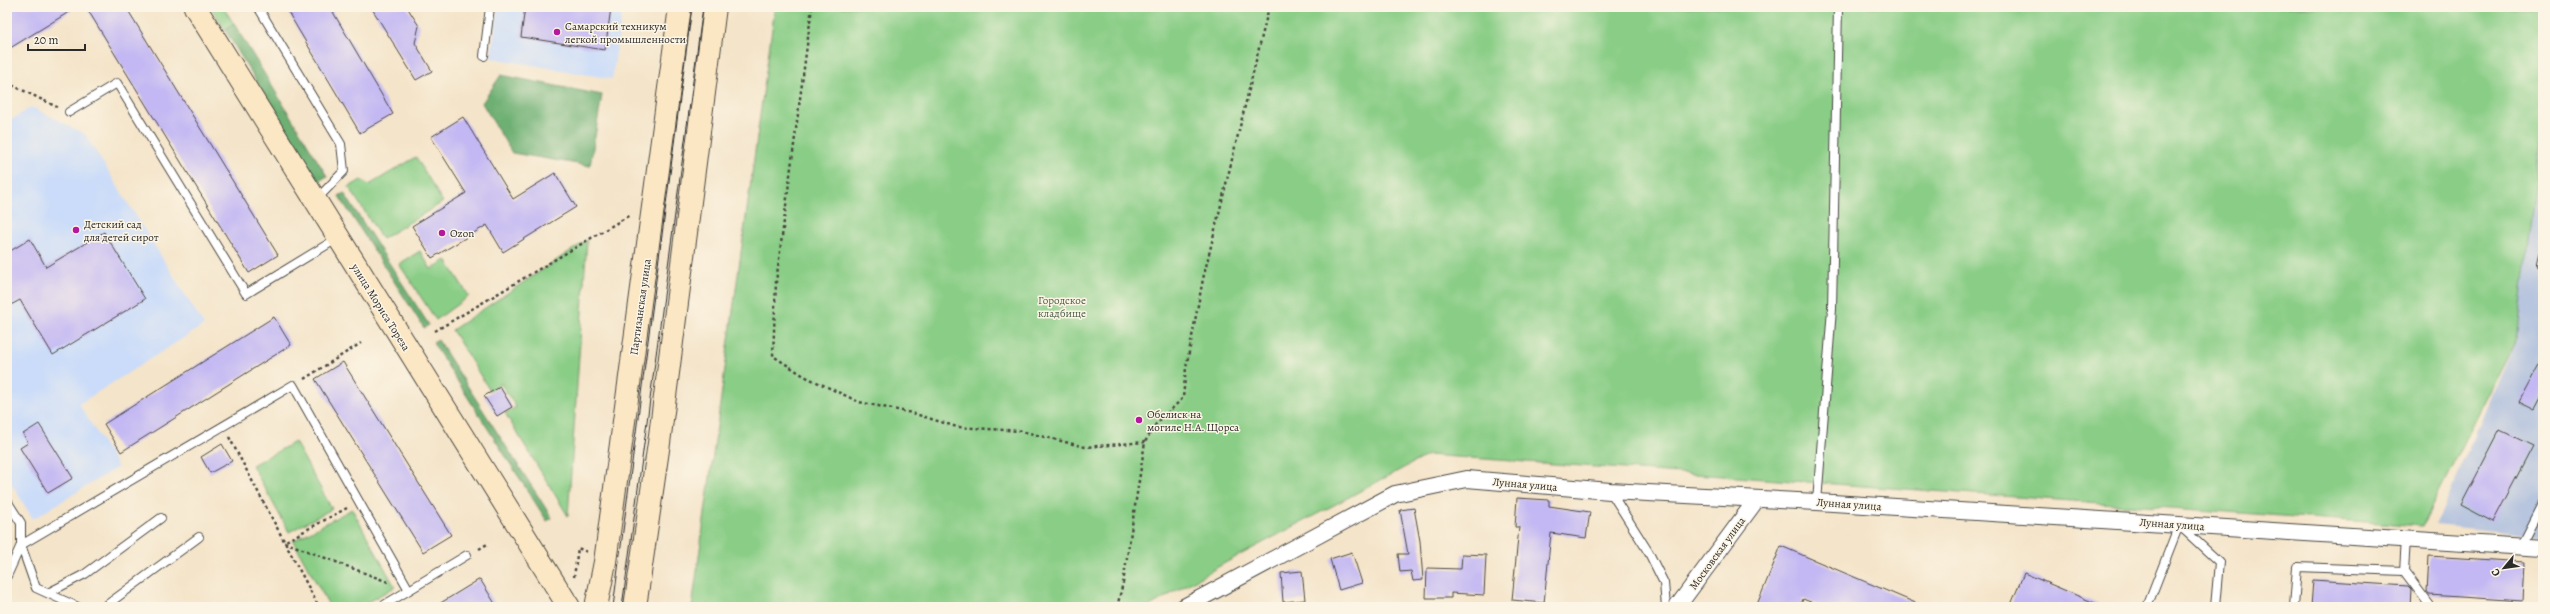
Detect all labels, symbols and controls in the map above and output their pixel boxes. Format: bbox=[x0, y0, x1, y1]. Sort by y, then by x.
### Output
place label: Самарский техникум легкой промышленности bbox=[565, 19, 686, 47]
scale bar bbox=[28, 26, 85, 52]
marker: Самарский техникум легкой промышленности bbox=[552, 27, 562, 37]
text: 20 m bbox=[34, 32, 58, 48]
place label: Детский сад для детей сирот bbox=[83, 217, 159, 245]
marker: Детский сад для детей сирот bbox=[71, 225, 81, 235]
place label: Ozon bbox=[450, 226, 474, 241]
marker: Ozon bbox=[437, 228, 447, 238]
street label: Партизанская улица bbox=[626, 257, 655, 356]
street label: улица Мориса Тореза bbox=[347, 260, 414, 355]
park label: Городское кладбище bbox=[1038, 293, 1086, 321]
place label: Обелиск на могиле Н.А. Щорса bbox=[1147, 407, 1240, 435]
marker: Обелиск на могиле Н.А. Щорса bbox=[1134, 415, 1144, 425]
street label: Лунная улица bbox=[1492, 474, 1559, 495]
street label: Лунная улица bbox=[1816, 495, 1883, 514]
street label: Московская улица bbox=[1686, 513, 1749, 593]
street label: Лунная улица bbox=[2139, 515, 2206, 534]
north arrow bbox=[2484, 548, 2524, 588]
text: С bbox=[2487, 566, 2504, 579]

